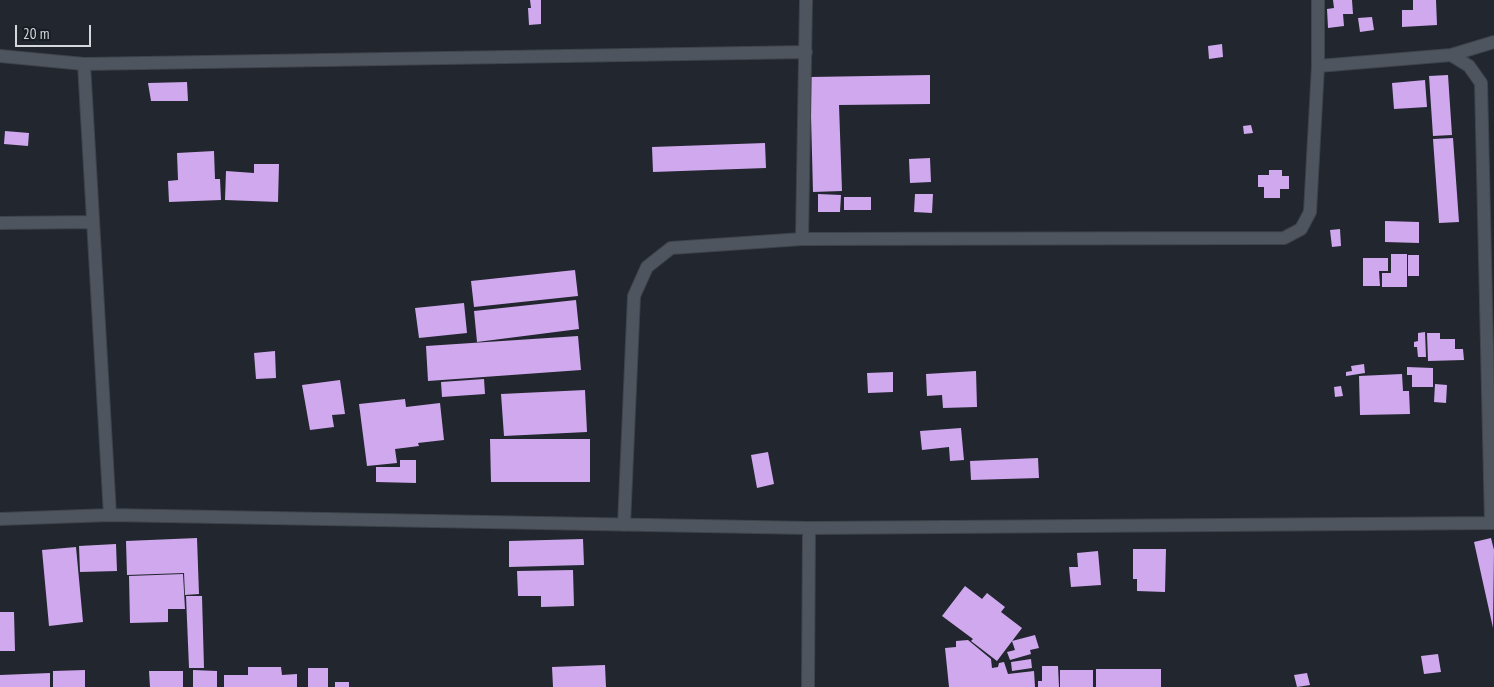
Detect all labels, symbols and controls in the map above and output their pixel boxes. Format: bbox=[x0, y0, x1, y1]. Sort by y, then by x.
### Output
scale bar bbox=[18, 15, 94, 47]
text: 20 m bbox=[23, 24, 49, 43]

